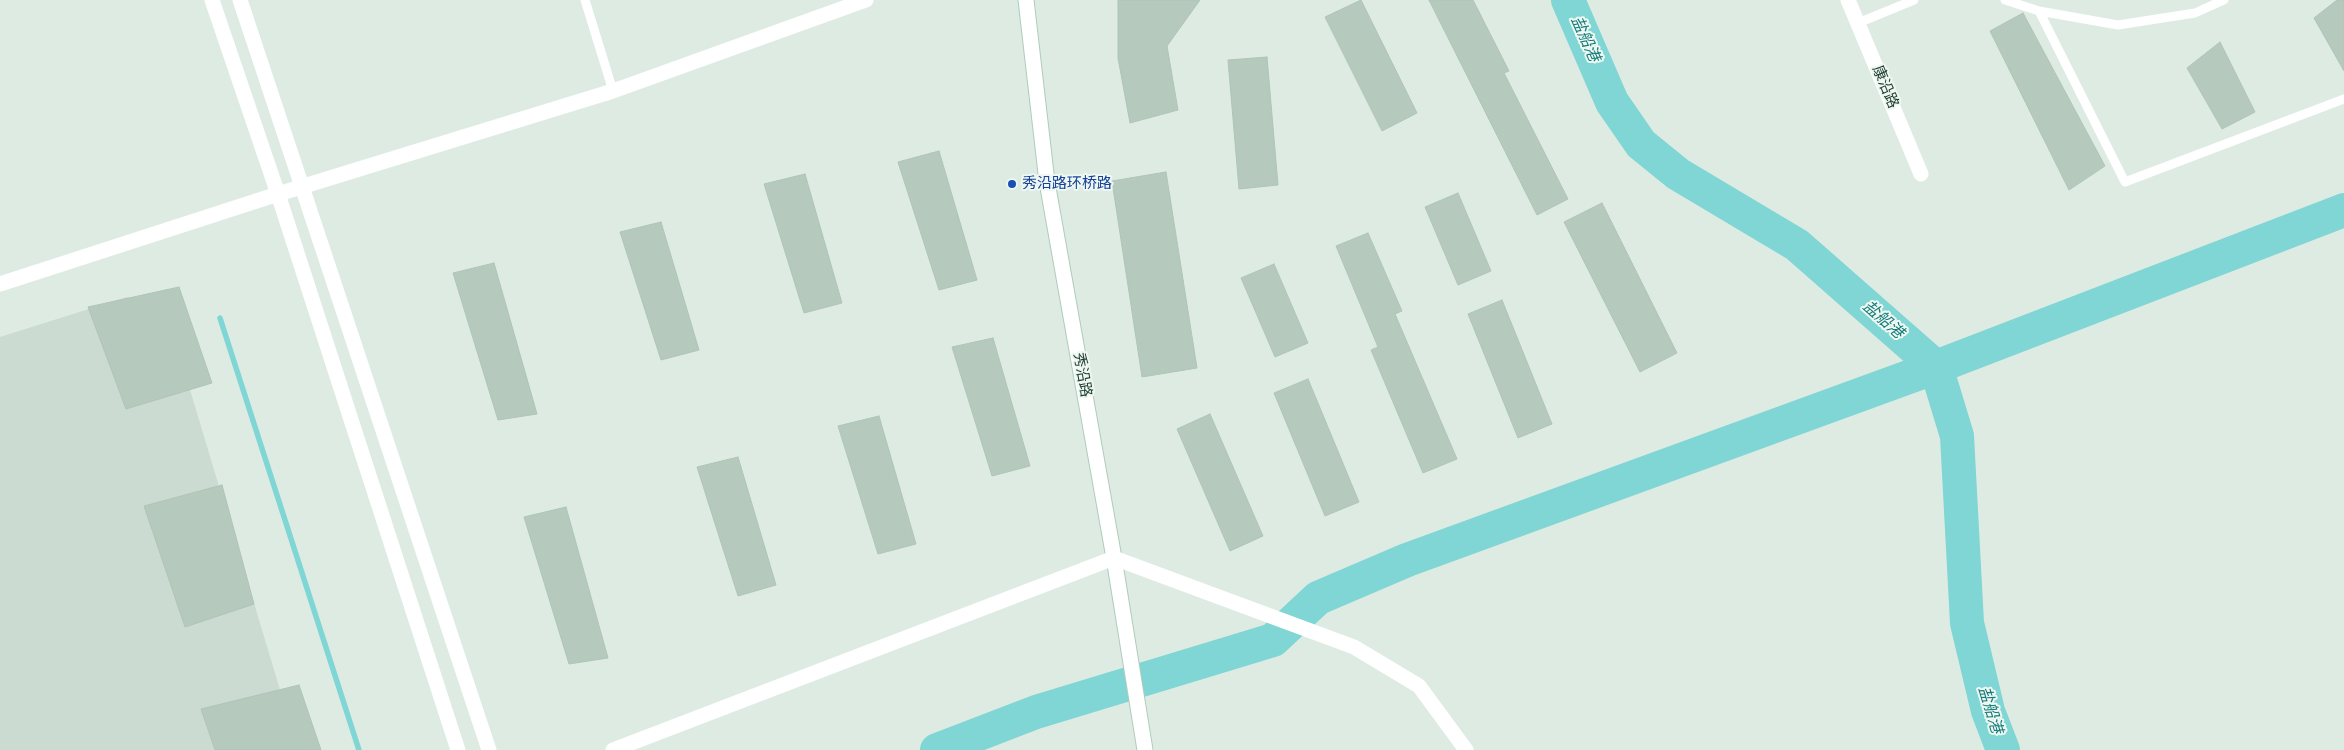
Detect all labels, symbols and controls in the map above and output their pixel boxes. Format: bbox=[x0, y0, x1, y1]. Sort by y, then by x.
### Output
water label: 盐船港 bbox=[1566, 13, 1604, 65]
street label: 康沿路 bbox=[1868, 63, 1902, 111]
place label: 秀沿路环桥路 bbox=[1022, 175, 1112, 193]
marker: 秀沿路环桥路 bbox=[1006, 178, 1018, 190]
water label: 盐船港 bbox=[1859, 297, 1907, 343]
street label: 秀沿路 bbox=[1069, 351, 1095, 399]
water label: 盐船港 bbox=[1974, 684, 2006, 736]

